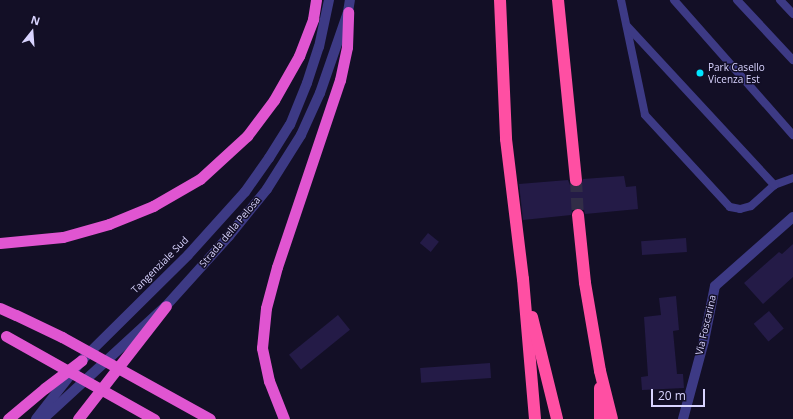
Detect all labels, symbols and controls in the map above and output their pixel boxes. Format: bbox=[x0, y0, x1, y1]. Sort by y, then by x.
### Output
north arrow bbox=[12, 12, 52, 52]
text: N bbox=[29, 12, 42, 29]
place label: Park Casello Vicenza Est bbox=[708, 61, 765, 84]
marker: Park Casello Vicenza Est bbox=[695, 68, 705, 78]
street label: Strada della Pelosa bbox=[197, 194, 263, 270]
street label: Tangenziale Sud bbox=[129, 234, 191, 296]
street label: Via Foscarina bbox=[693, 294, 719, 356]
scale bar bbox=[653, 381, 707, 407]
text: 20 m bbox=[658, 387, 686, 404]

